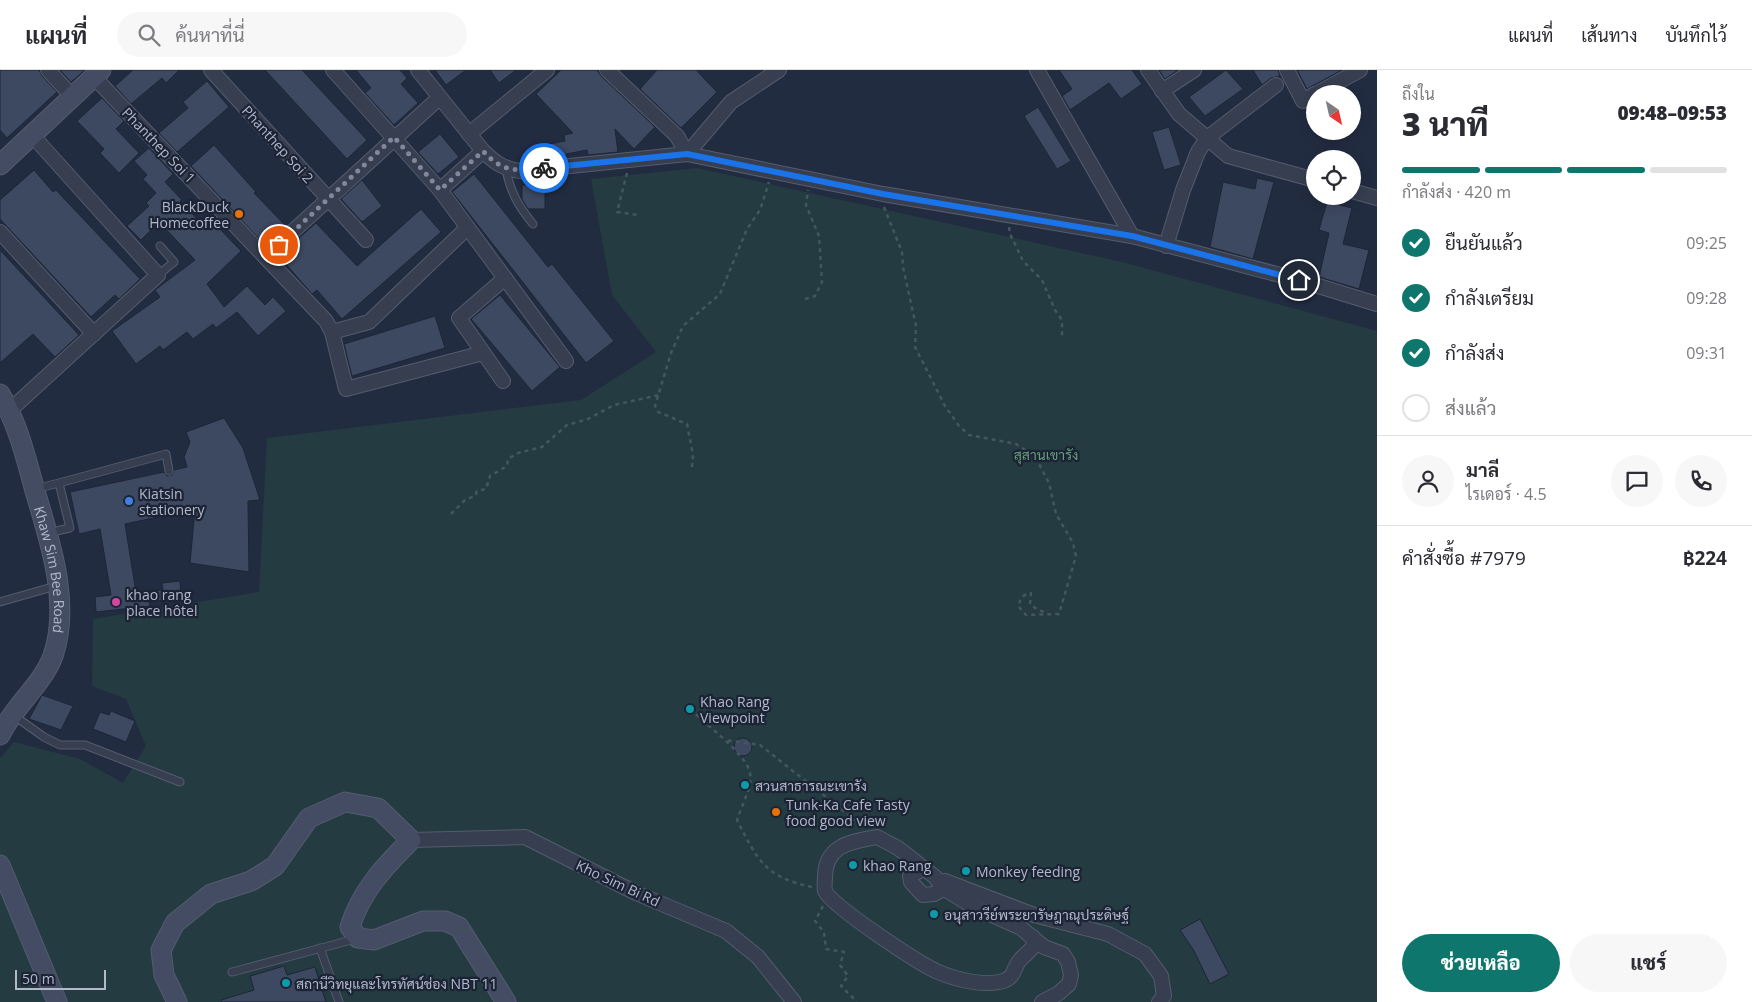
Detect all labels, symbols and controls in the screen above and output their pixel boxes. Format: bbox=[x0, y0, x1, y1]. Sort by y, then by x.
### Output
search box bbox=[117, 12, 467, 57]
text: แผนที่ bbox=[25, 18, 87, 51]
icon: search bbox=[135, 21, 163, 49]
text: ค้นหาที่นี่ bbox=[175, 22, 245, 48]
text: แผนที่ bbox=[1508, 23, 1553, 47]
text: เส้นทาง bbox=[1581, 23, 1637, 47]
text: บันทึกไว้ bbox=[1665, 23, 1727, 47]
text: ถึงใน bbox=[1402, 83, 1435, 105]
north arrow bbox=[1306, 85, 1361, 140]
map controls bbox=[1306, 85, 1361, 205]
text: 09:48–09:53 bbox=[1617, 100, 1727, 126]
street label: Phanthep Soi 2 bbox=[238, 101, 318, 187]
text: 3 นาที bbox=[1402, 102, 1489, 145]
street label: Phanthep Soi 1 bbox=[118, 103, 200, 187]
courier bbox=[519, 143, 569, 193]
button: locate bbox=[1306, 150, 1361, 205]
icon: bike bbox=[530, 154, 558, 182]
text: กำลังส่ง · 420 m bbox=[1402, 181, 1511, 203]
place label: BlackDuck Homecoffee bbox=[149, 197, 230, 232]
marker: BlackDuck Homecoffee bbox=[233, 208, 245, 220]
pin bbox=[258, 224, 300, 266]
icon: check bbox=[1402, 229, 1430, 257]
text: ยืนยันแล้ว bbox=[1445, 230, 1523, 256]
icon: bag bbox=[265, 231, 293, 259]
text: 09:25 bbox=[1686, 232, 1727, 254]
pin bbox=[1278, 259, 1320, 301]
icon: home bbox=[1285, 266, 1313, 294]
icon: check bbox=[1402, 284, 1430, 312]
text: กำลังเตรียม bbox=[1445, 285, 1534, 311]
text: 09:28 bbox=[1686, 287, 1727, 309]
icon: check bbox=[1402, 339, 1430, 367]
text: กำลังส่ง bbox=[1445, 340, 1504, 366]
text: 09:31 bbox=[1686, 342, 1727, 364]
text: ส่งแล้ว bbox=[1445, 395, 1496, 421]
park label: สุสานเขารัง bbox=[1014, 445, 1078, 465]
button: person bbox=[1402, 455, 1454, 507]
button: chat bbox=[1611, 455, 1663, 507]
button: phone bbox=[1675, 455, 1727, 507]
text: มาลี bbox=[1466, 457, 1499, 483]
text: ไรเดอร์ · 4.5 bbox=[1466, 483, 1547, 505]
place label: Kiatsin stationery bbox=[139, 484, 206, 519]
marker: Kiatsin stationery bbox=[123, 495, 135, 507]
street label: Khaw Sim Bee Road bbox=[30, 504, 69, 634]
text: คำสั่งซื้อ #7979 bbox=[1402, 545, 1526, 571]
text: ฿224 bbox=[1683, 545, 1727, 571]
place label: khao rang place hôtel bbox=[126, 585, 197, 620]
marker: khao rang place hôtel bbox=[110, 596, 122, 608]
place label: Khao Rang Viewpoint bbox=[700, 692, 770, 727]
marker: Khao Rang Viewpoint bbox=[684, 703, 696, 715]
place label: สวนสาธารณะเขารัง bbox=[755, 776, 867, 795]
marker: สวนสาธารณะเขารัง bbox=[739, 779, 751, 791]
place label: Tunk-Ka Cafe Tasty food good view bbox=[786, 795, 911, 830]
marker: Tunk-Ka Cafe Tasty food good view bbox=[770, 806, 782, 818]
street label: Kho Sim Bi Rd bbox=[573, 855, 663, 911]
place label: khao Rang bbox=[863, 856, 932, 875]
marker: khao Rang bbox=[847, 859, 859, 871]
place label: Monkey feeding bbox=[976, 862, 1081, 881]
marker: Monkey feeding bbox=[960, 865, 972, 877]
place label: อนุสาวรีย์พระยารัษฎาณุประดิษฐ์ bbox=[944, 905, 1129, 925]
marker: อนุสาวรีย์พระยารัษฎาณุประดิษฐ์ bbox=[928, 908, 940, 920]
button: ช่วยเหลือ bbox=[1402, 934, 1560, 992]
button: แชร์ bbox=[1570, 934, 1727, 992]
scale bar bbox=[15, 967, 106, 990]
text: 50 m bbox=[22, 969, 55, 988]
place label: สถานีวิทยุและโทรทัศน์ช่อง NBT 11 bbox=[296, 974, 498, 994]
marker: สถานีวิทยุและโทรทัศน์ช่อง NBT 11 bbox=[280, 977, 292, 989]

